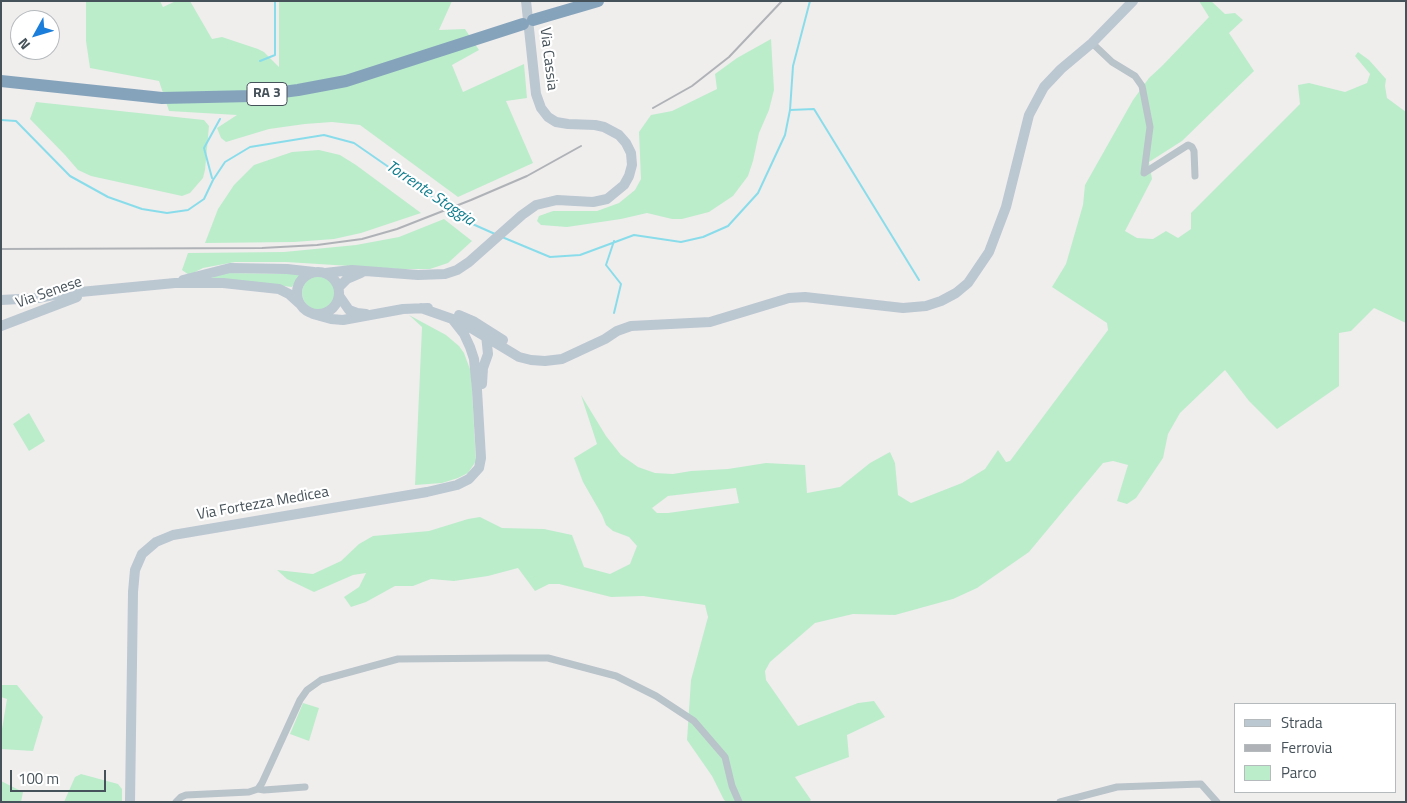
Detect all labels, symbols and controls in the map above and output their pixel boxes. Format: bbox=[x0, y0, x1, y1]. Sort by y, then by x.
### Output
north arrow bbox=[10, 10, 60, 60]
street label: Via Cassia bbox=[535, 27, 561, 91]
text: N bbox=[13, 34, 35, 55]
road number: RA 3 bbox=[247, 82, 287, 106]
water label: Torrente Staggia bbox=[382, 157, 478, 231]
street label: Via Senese bbox=[14, 273, 84, 313]
street label: Via Fortezza Medicea bbox=[196, 484, 330, 524]
legend bbox=[1234, 703, 1397, 793]
text: Strada bbox=[1281, 711, 1322, 734]
text: Ferrovia bbox=[1281, 736, 1332, 759]
scale bar bbox=[12, 760, 109, 792]
text: Parco bbox=[1281, 761, 1317, 784]
text: 100 m bbox=[18, 767, 59, 790]

